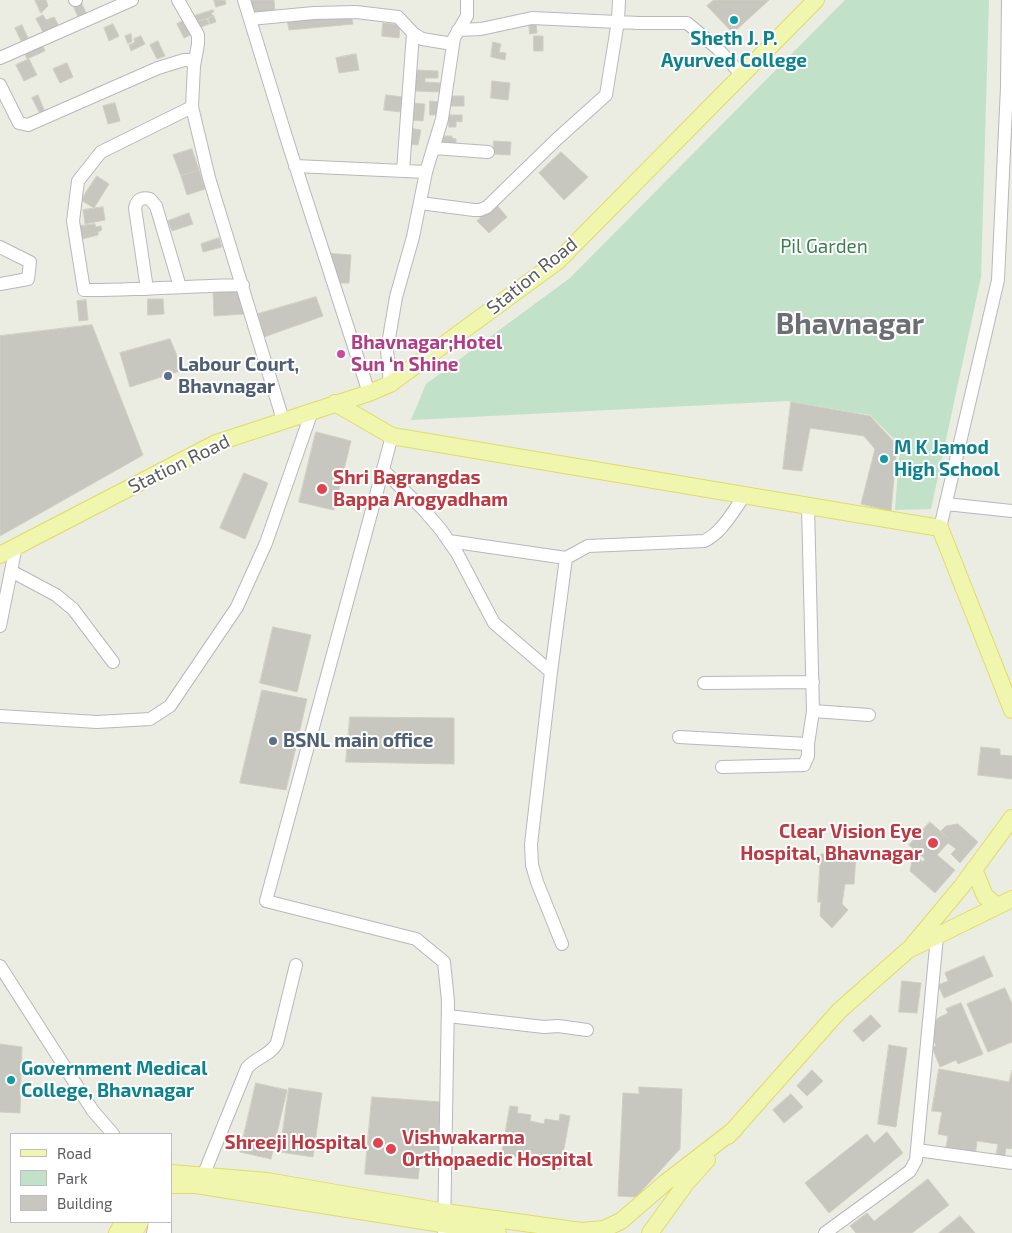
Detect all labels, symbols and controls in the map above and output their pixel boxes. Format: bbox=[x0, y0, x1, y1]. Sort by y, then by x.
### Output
marker: Sheth J. P. Ayurved College bbox=[728, 14, 740, 26]
place label: Sheth J. P. Ayurved College bbox=[661, 28, 807, 72]
street label: Station Road bbox=[482, 233, 582, 319]
park label: Pil Garden bbox=[780, 236, 868, 258]
district label: Bhavnagar bbox=[776, 307, 924, 341]
place label: Bhavnagar;Hotel Sun ‘n Shine bbox=[351, 332, 502, 376]
marker: Bhavnagar;Hotel Sun ‘n Shine bbox=[335, 348, 347, 360]
place label: Labour Court, Bhavnagar bbox=[178, 354, 299, 398]
marker: Labour Court, Bhavnagar bbox=[162, 370, 174, 382]
street label: Station Road bbox=[125, 430, 233, 498]
place label: M K Jamod High School bbox=[894, 437, 1000, 481]
marker: M K Jamod High School bbox=[878, 453, 890, 465]
place label: Shri Bagrangdas Bappa Arogyadham bbox=[333, 467, 508, 511]
marker: Shri Bagrangdas Bappa Arogyadham bbox=[315, 482, 329, 496]
place label: BSNL main office bbox=[283, 730, 433, 752]
marker: BSNL main office bbox=[267, 735, 279, 747]
place label: Clear Vision Eye Hospital, Bhavnagar bbox=[740, 821, 922, 865]
marker: Clear Vision Eye Hospital, Bhavnagar bbox=[926, 836, 940, 850]
place label: Government Medical College, Bhavnagar bbox=[21, 1058, 207, 1102]
marker: Government Medical College, Bhavnagar bbox=[5, 1074, 17, 1086]
place label: Vishwakarma Orthopaedic Hospital bbox=[402, 1127, 593, 1171]
place label: Shreeji Hospital bbox=[225, 1132, 367, 1154]
legend bbox=[10, 1133, 172, 1223]
marker: Shreeji Hospital bbox=[371, 1136, 385, 1150]
marker: Vishwakarma Orthopaedic Hospital bbox=[384, 1142, 398, 1156]
text: Road bbox=[57, 1144, 92, 1162]
text: Park bbox=[57, 1169, 88, 1187]
text: Building bbox=[57, 1194, 112, 1212]

